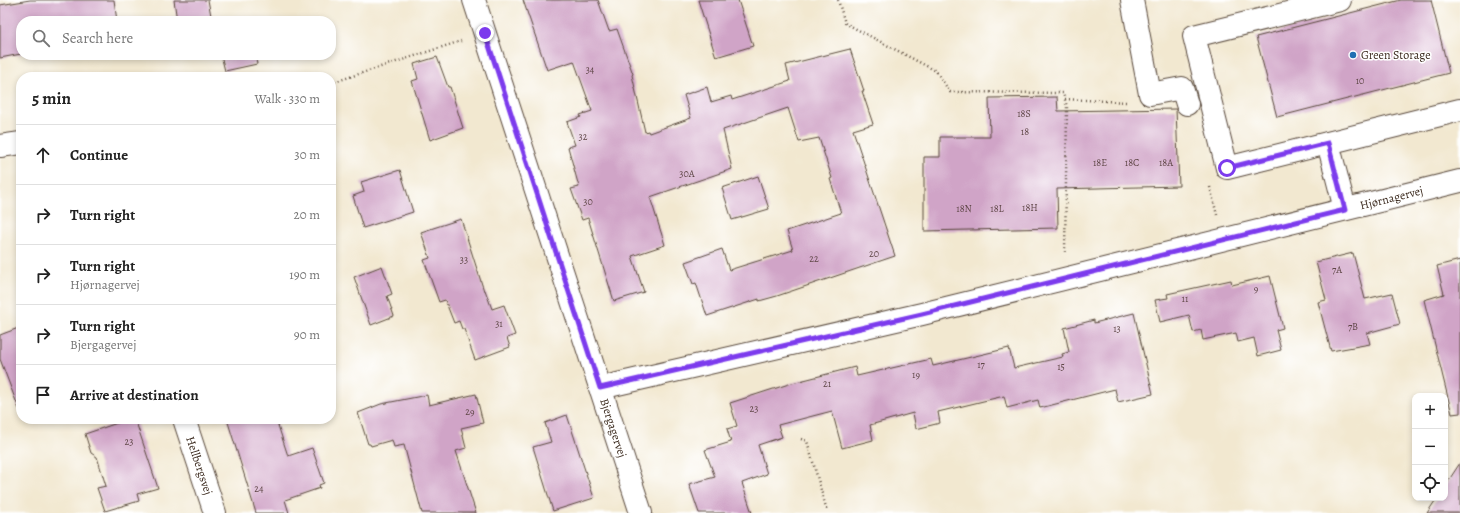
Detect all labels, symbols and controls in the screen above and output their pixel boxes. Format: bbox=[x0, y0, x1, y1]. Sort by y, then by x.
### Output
search box bbox=[16, 16, 336, 60]
route end bbox=[476, 24, 494, 42]
icon: search bbox=[30, 27, 52, 49]
text: Search here bbox=[62, 28, 133, 48]
place label: Green Storage bbox=[1361, 47, 1431, 63]
marker: Green Storage bbox=[1348, 50, 1358, 60]
house number: 34 bbox=[586, 63, 595, 76]
house number: 10 bbox=[1356, 74, 1364, 87]
text: 5 min bbox=[32, 87, 71, 110]
text: Walk · 330 m bbox=[254, 90, 320, 107]
house number: 18S bbox=[1017, 107, 1031, 120]
house number: 18 bbox=[1021, 125, 1029, 138]
house number: 32 bbox=[579, 130, 588, 143]
icon: ahead bbox=[32, 144, 54, 166]
text: Continue bbox=[70, 145, 128, 165]
text: 30 m bbox=[294, 146, 320, 163]
house number: 18E bbox=[1093, 156, 1107, 169]
house number: 18C bbox=[1125, 156, 1139, 169]
house number: 18A bbox=[1159, 156, 1173, 169]
route start bbox=[1218, 159, 1236, 177]
house number: 30A bbox=[679, 167, 695, 180]
street label: Hjørnagervej bbox=[1358, 182, 1425, 213]
house number: 30 bbox=[583, 195, 593, 208]
house number: 18H bbox=[1022, 201, 1038, 214]
house number: 18N bbox=[956, 202, 972, 215]
house number: 18L bbox=[990, 202, 1005, 215]
icon: right bbox=[32, 204, 54, 226]
text: Turn right bbox=[70, 205, 135, 225]
text: 20 m bbox=[294, 206, 320, 223]
house number: 20 bbox=[869, 247, 879, 260]
house number: 22 bbox=[809, 252, 819, 265]
house number: 33 bbox=[460, 253, 468, 266]
text: Turn right bbox=[70, 256, 135, 276]
house number: 7A bbox=[1332, 263, 1342, 276]
icon: right bbox=[32, 264, 54, 286]
text: 190 m bbox=[289, 266, 320, 283]
text: Hjørnagervej bbox=[70, 276, 140, 293]
house number: 9 bbox=[1254, 282, 1259, 295]
house number: 11 bbox=[1182, 292, 1189, 305]
text: Turn right bbox=[70, 316, 135, 336]
house number: 31 bbox=[495, 317, 503, 330]
house number: 7B bbox=[1348, 320, 1358, 333]
house number: 13 bbox=[1113, 322, 1121, 335]
icon: right bbox=[32, 324, 54, 346]
text: 90 m bbox=[294, 326, 320, 343]
text: Bjergagervej bbox=[70, 336, 136, 353]
house number: 17 bbox=[977, 358, 986, 371]
house number: 15 bbox=[1057, 360, 1065, 373]
house number: 19 bbox=[912, 368, 920, 381]
house number: 21 bbox=[823, 377, 832, 390]
icon: arrive bbox=[32, 384, 54, 406]
text: Arrive at destination bbox=[70, 385, 199, 405]
map controls bbox=[1412, 393, 1448, 501]
button: + bbox=[1412, 393, 1448, 429]
street label: Bjergagervej bbox=[596, 396, 630, 460]
house number: 23 bbox=[750, 402, 758, 415]
house number: 29 bbox=[465, 405, 475, 418]
button: − bbox=[1412, 429, 1448, 465]
street label: Hellbergsvej bbox=[182, 434, 216, 497]
house number: 23 bbox=[125, 435, 133, 448]
button: locate bbox=[1412, 465, 1448, 501]
house number: 24 bbox=[254, 482, 264, 495]

